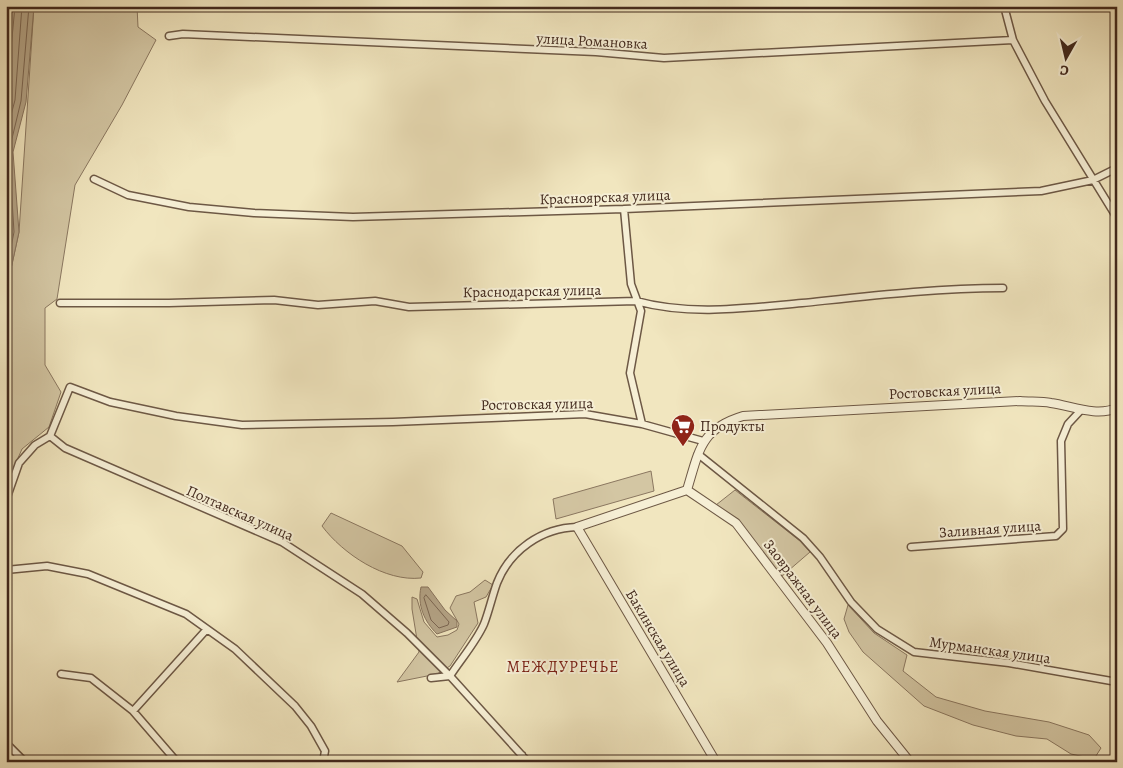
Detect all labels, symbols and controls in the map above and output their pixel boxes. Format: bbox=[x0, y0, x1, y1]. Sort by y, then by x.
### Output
street label: улица Романовка bbox=[535, 28, 648, 54]
north arrow bbox=[1040, 32, 1090, 82]
text: С bbox=[1058, 60, 1070, 80]
street label: Красноярская улица bbox=[539, 185, 671, 209]
street label: Краснодарская улица bbox=[463, 280, 601, 302]
street label: Ростовская улица bbox=[888, 378, 1002, 404]
street label: Ростовская улица bbox=[481, 393, 593, 415]
supermarket icon: Продукты bbox=[670, 413, 696, 447]
place label: Продукты bbox=[700, 416, 765, 436]
street label: Полтавская улица bbox=[183, 480, 297, 546]
street label: Заливная улица bbox=[938, 515, 1042, 543]
street label: Заовражная улица bbox=[759, 535, 847, 643]
street label: Бакинская улица bbox=[621, 585, 695, 691]
street label: Мурманская улица bbox=[928, 632, 1052, 668]
district label: МЕЖДУРЕЧЬЕ bbox=[506, 656, 620, 678]

